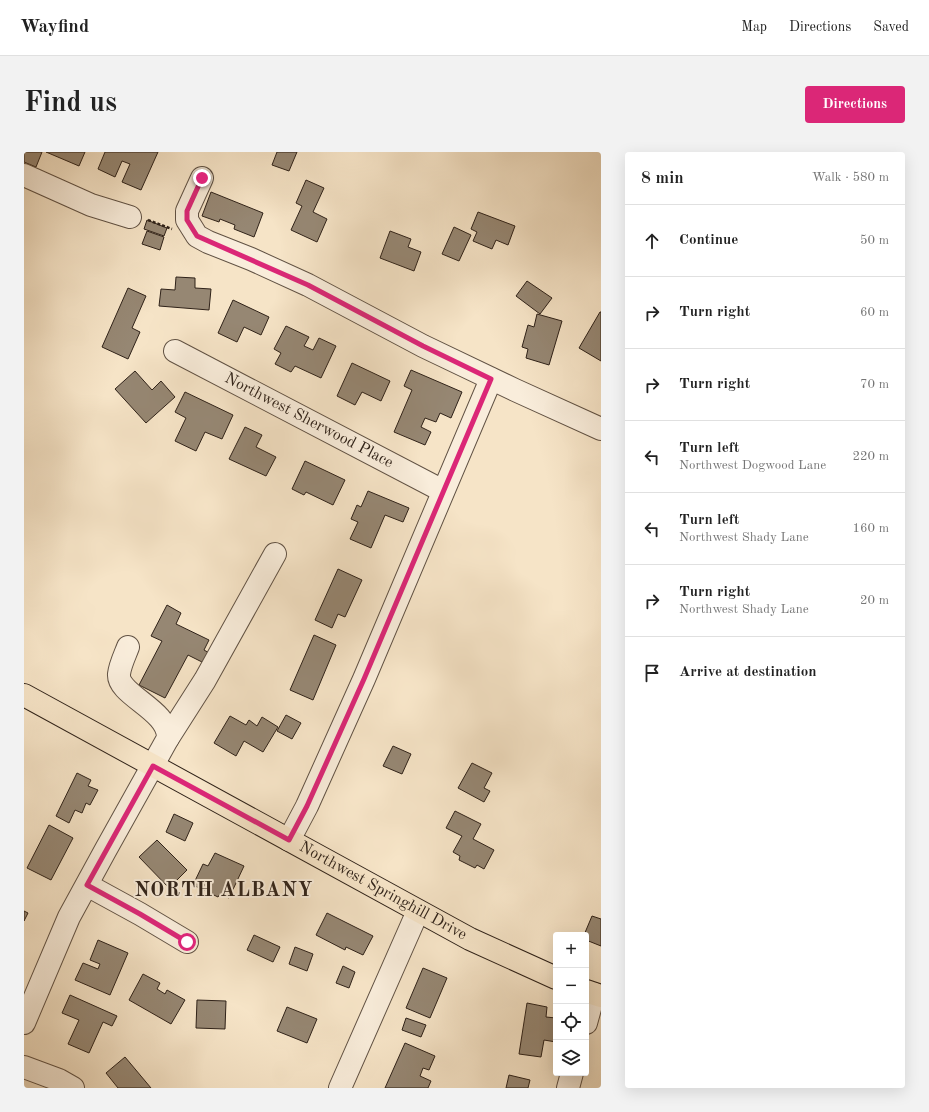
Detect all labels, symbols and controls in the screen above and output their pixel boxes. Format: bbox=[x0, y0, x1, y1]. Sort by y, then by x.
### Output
text: Wayfind bbox=[20, 18, 89, 37]
text: Map bbox=[741, 20, 767, 34]
text: Directions bbox=[789, 20, 851, 34]
text: Saved bbox=[873, 20, 909, 34]
button: Directions bbox=[805, 86, 905, 123]
text: Find us bbox=[24, 90, 117, 118]
route end bbox=[193, 169, 211, 187]
text: 8 min bbox=[641, 170, 684, 187]
text: Walk · 580 m bbox=[812, 171, 889, 184]
icon: ahead bbox=[641, 230, 663, 252]
text: Continue bbox=[679, 233, 738, 248]
text: 50 m bbox=[860, 234, 889, 247]
icon: right bbox=[641, 302, 663, 324]
text: Turn right bbox=[679, 305, 750, 320]
text: 60 m bbox=[860, 306, 889, 319]
street label: Northwest Sherwood Place bbox=[222, 370, 396, 471]
icon: right bbox=[641, 374, 663, 396]
text: Turn right bbox=[679, 377, 750, 392]
text: 70 m bbox=[860, 378, 889, 391]
text: Turn left bbox=[679, 441, 739, 456]
icon: left bbox=[641, 446, 663, 468]
text: 220 m bbox=[852, 450, 889, 463]
text: Northwest Dogwood Lane bbox=[679, 459, 826, 472]
text: Turn left bbox=[679, 513, 739, 528]
icon: left bbox=[641, 518, 663, 540]
text: 160 m bbox=[852, 522, 889, 535]
text: Northwest Shady Lane bbox=[679, 531, 809, 544]
text: Turn right bbox=[679, 585, 750, 600]
icon: right bbox=[641, 590, 663, 612]
text: 20 m bbox=[860, 594, 889, 607]
text: Northwest Shady Lane bbox=[679, 603, 809, 616]
icon: arrive bbox=[641, 662, 663, 684]
text: Arrive at destination bbox=[679, 665, 817, 680]
street label: Northwest Springhill Drive bbox=[296, 839, 469, 944]
district label: NORTH ALBANY bbox=[135, 881, 313, 901]
map controls bbox=[553, 932, 589, 1076]
button: + bbox=[553, 932, 589, 968]
route start bbox=[178, 933, 196, 951]
button: − bbox=[553, 968, 589, 1004]
button: locate bbox=[553, 1004, 589, 1040]
button: layers bbox=[553, 1040, 589, 1076]

